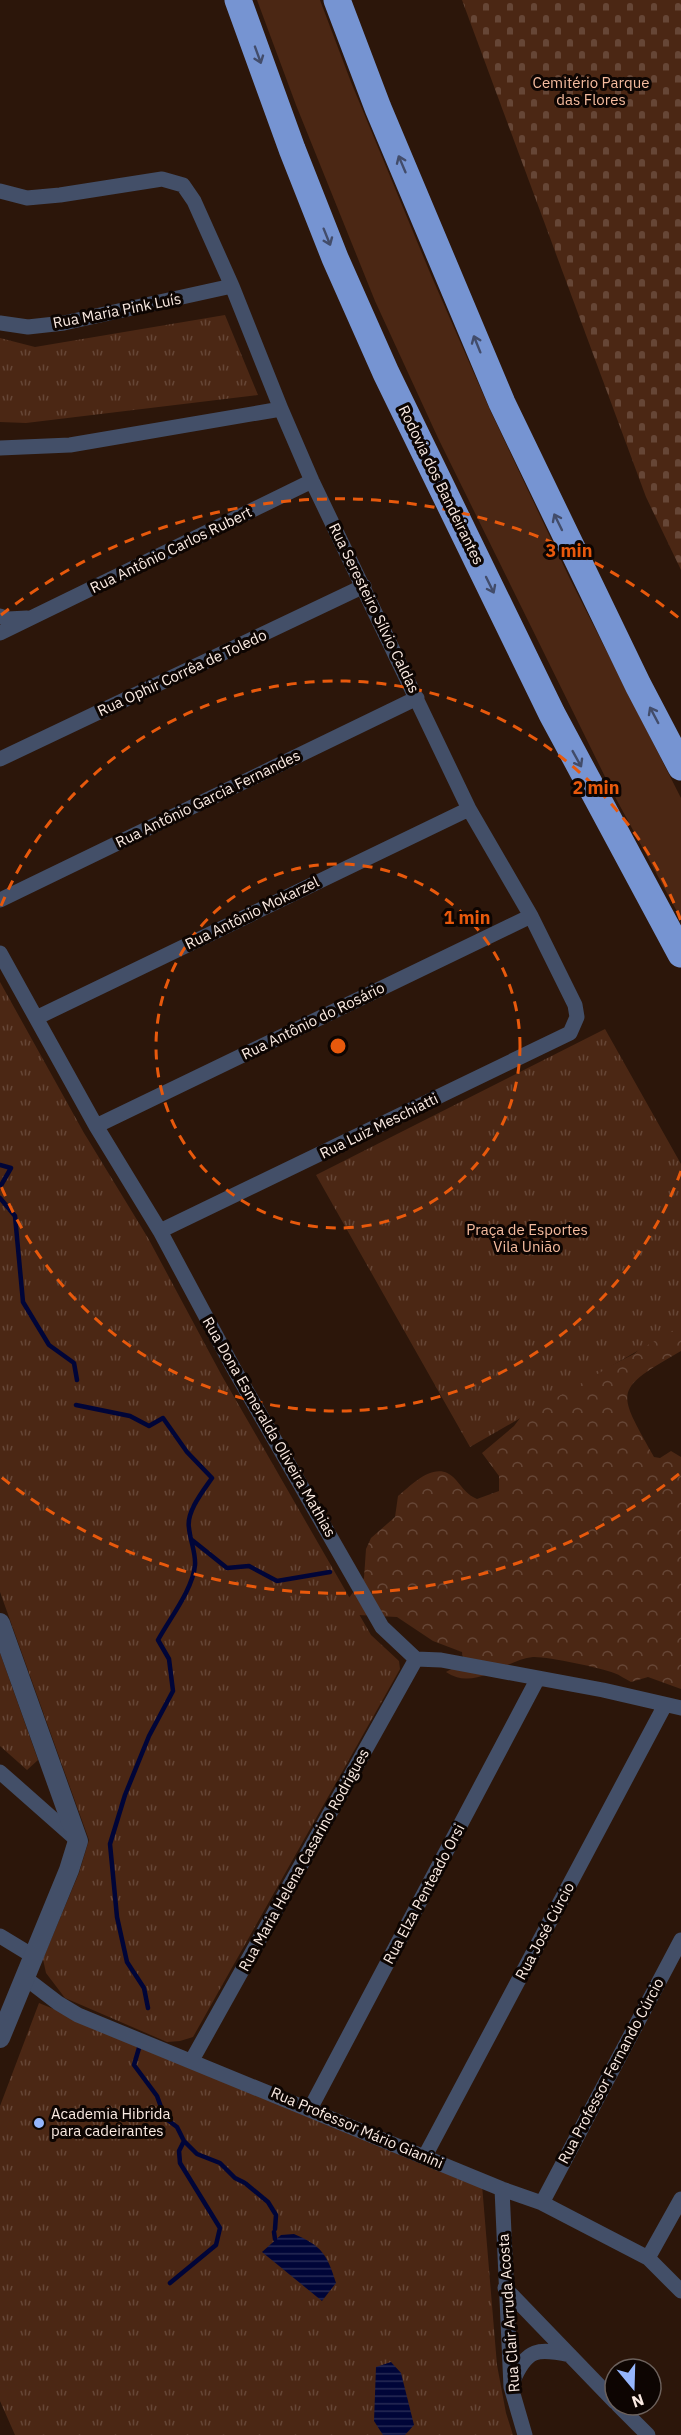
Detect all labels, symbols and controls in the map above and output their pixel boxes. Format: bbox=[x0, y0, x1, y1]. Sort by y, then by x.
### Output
one-way arrow bbox=[254, 45, 265, 64]
park label: Cemitério Parque das Flores bbox=[533, 73, 649, 109]
one-way arrow bbox=[396, 156, 407, 174]
one-way arrow bbox=[322, 228, 333, 246]
street label: Rua Maria Pink Luís bbox=[51, 289, 183, 332]
one-way arrow bbox=[471, 335, 482, 354]
street label: Rodovia dos Bandeirantes bbox=[395, 402, 488, 568]
street label: Rua Antônio Carlos Rubert bbox=[87, 502, 255, 597]
one-way arrow bbox=[551, 513, 563, 531]
street label: Rua Seresteiro Sílvio Caldas bbox=[325, 520, 424, 696]
text: 3 min bbox=[545, 539, 593, 562]
one-way arrow bbox=[484, 576, 496, 594]
street label: Rua Ophir Corrêa de Toledo bbox=[94, 625, 269, 720]
one-way arrow bbox=[648, 707, 660, 724]
street label: Rua Antônio Garcia Fernandes bbox=[112, 745, 303, 852]
one-way arrow bbox=[572, 750, 583, 768]
text: 2 min bbox=[572, 776, 620, 799]
street label: Rua Antônio Mokarzel bbox=[182, 872, 322, 953]
text: 1 min bbox=[443, 906, 491, 929]
street label: Rua Antônio do Rosário bbox=[238, 978, 388, 1064]
centre of rings bbox=[328, 1036, 348, 1056]
street label: Rua Luiz Meschiatti bbox=[316, 1089, 441, 1162]
park label: Praça de Esportes Vila União bbox=[466, 1220, 588, 1256]
street label: Rua Dona Esmeralda Oliveira Mathias bbox=[198, 1313, 340, 1540]
street label: Rua Maria Helena Casarino Rodrigues bbox=[234, 1745, 373, 1975]
street label: Rua Elza Penteado Orsi bbox=[379, 1821, 469, 1967]
street label: Rua José Cúrcio bbox=[511, 1879, 578, 1983]
street label: Rua Professor Fernando Cúrcio bbox=[553, 1975, 668, 2167]
street label: Rua Professor Mário Gianini bbox=[268, 2083, 446, 2173]
place label: Academia Hibrida para cadeirantes bbox=[51, 2104, 171, 2140]
marker: Academia Hibrida para cadeirantes bbox=[32, 2116, 46, 2130]
street label: Rua Clair Arruda Acosta bbox=[493, 2233, 524, 2393]
north arrow bbox=[603, 2357, 663, 2417]
text: N bbox=[629, 2390, 647, 2413]

